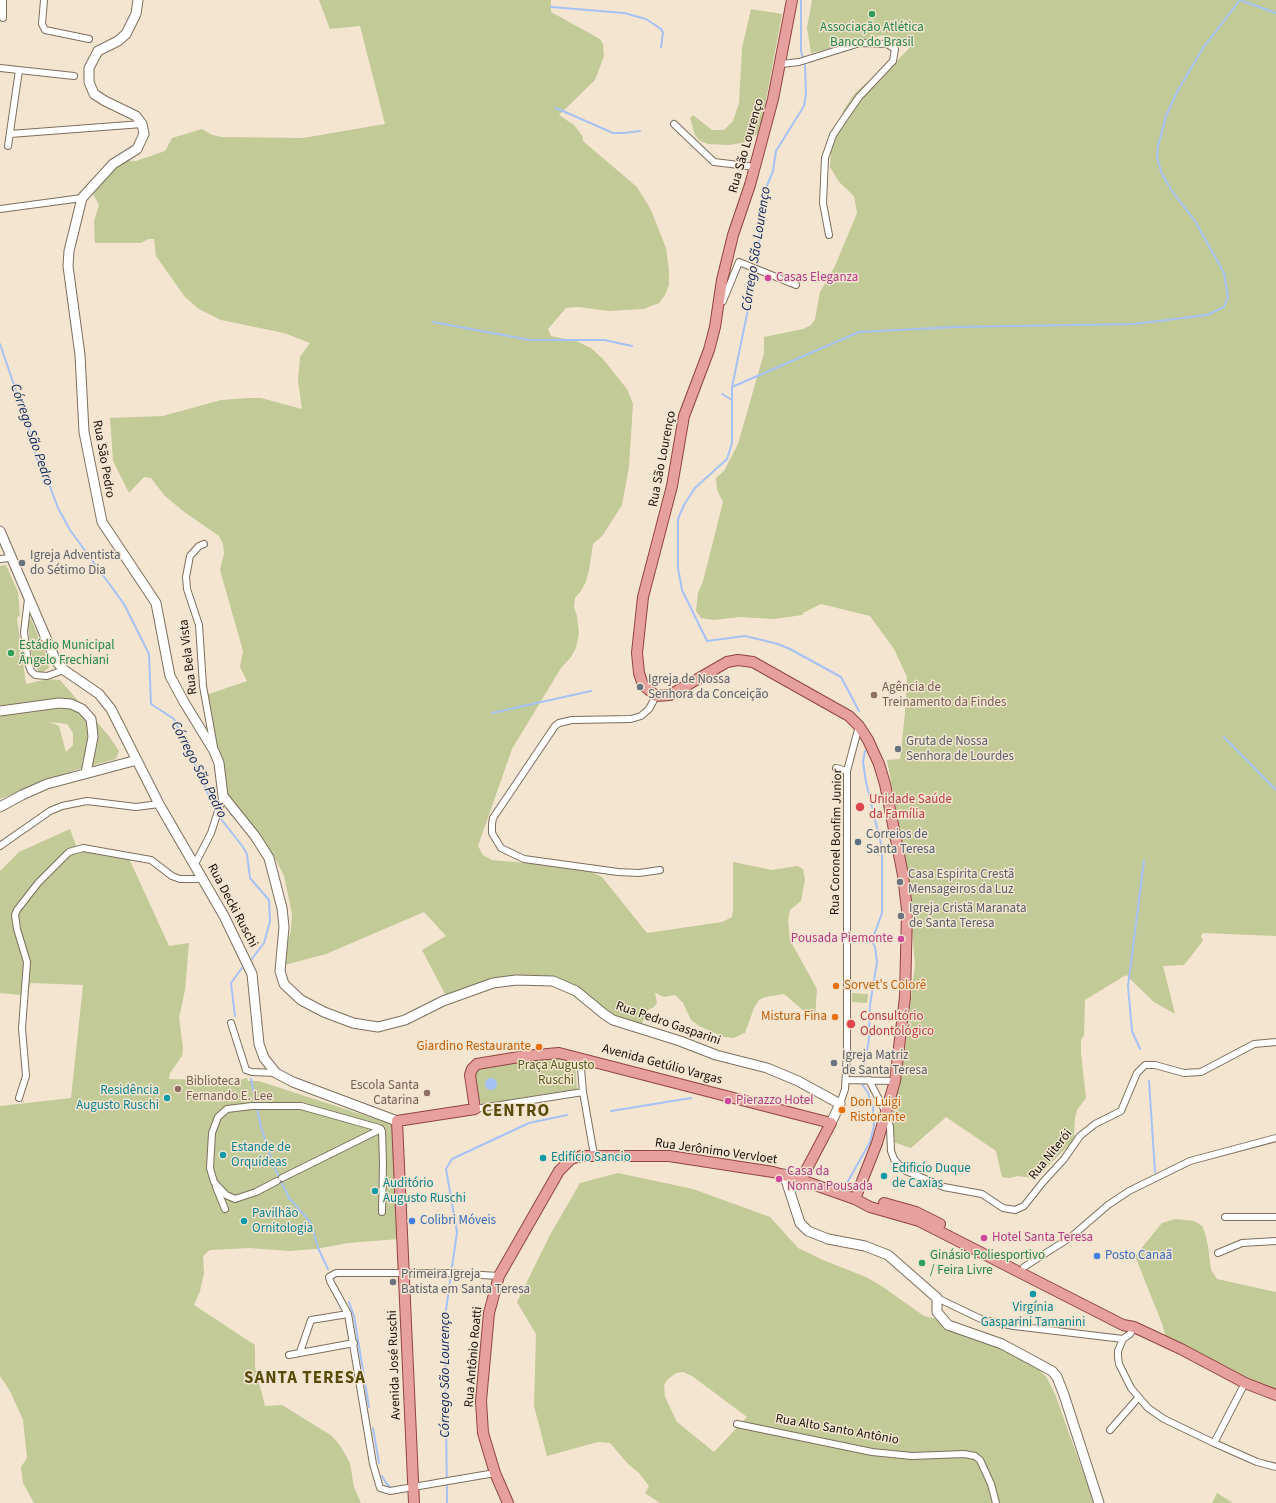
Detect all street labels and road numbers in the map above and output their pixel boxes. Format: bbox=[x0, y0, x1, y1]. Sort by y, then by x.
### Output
street label: Rua São Lourenço bbox=[726, 97, 768, 195]
street label: Rua São Lourenço bbox=[646, 410, 680, 508]
street label: Rua São Pedro bbox=[88, 419, 118, 499]
street label: Rua Bela Vista bbox=[177, 618, 201, 696]
street label: Rua Coronel Bonfim Junior bbox=[828, 769, 846, 915]
street label: Rua Decki Ruschi bbox=[203, 862, 261, 950]
street label: Rua Pedro Gasparini bbox=[613, 999, 723, 1049]
street label: Avenida Getúlio Vargas bbox=[600, 1041, 724, 1089]
street label: Rua Niterói bbox=[1026, 1127, 1076, 1183]
street label: Rua Jerônimo Vervloet bbox=[654, 1136, 778, 1168]
street label: Rua Antônio Roatti bbox=[462, 1306, 486, 1408]
street label: Avenida José Ruschi bbox=[385, 1310, 405, 1420]
street label: Rua Alto Santo Antônio bbox=[774, 1411, 900, 1449]

